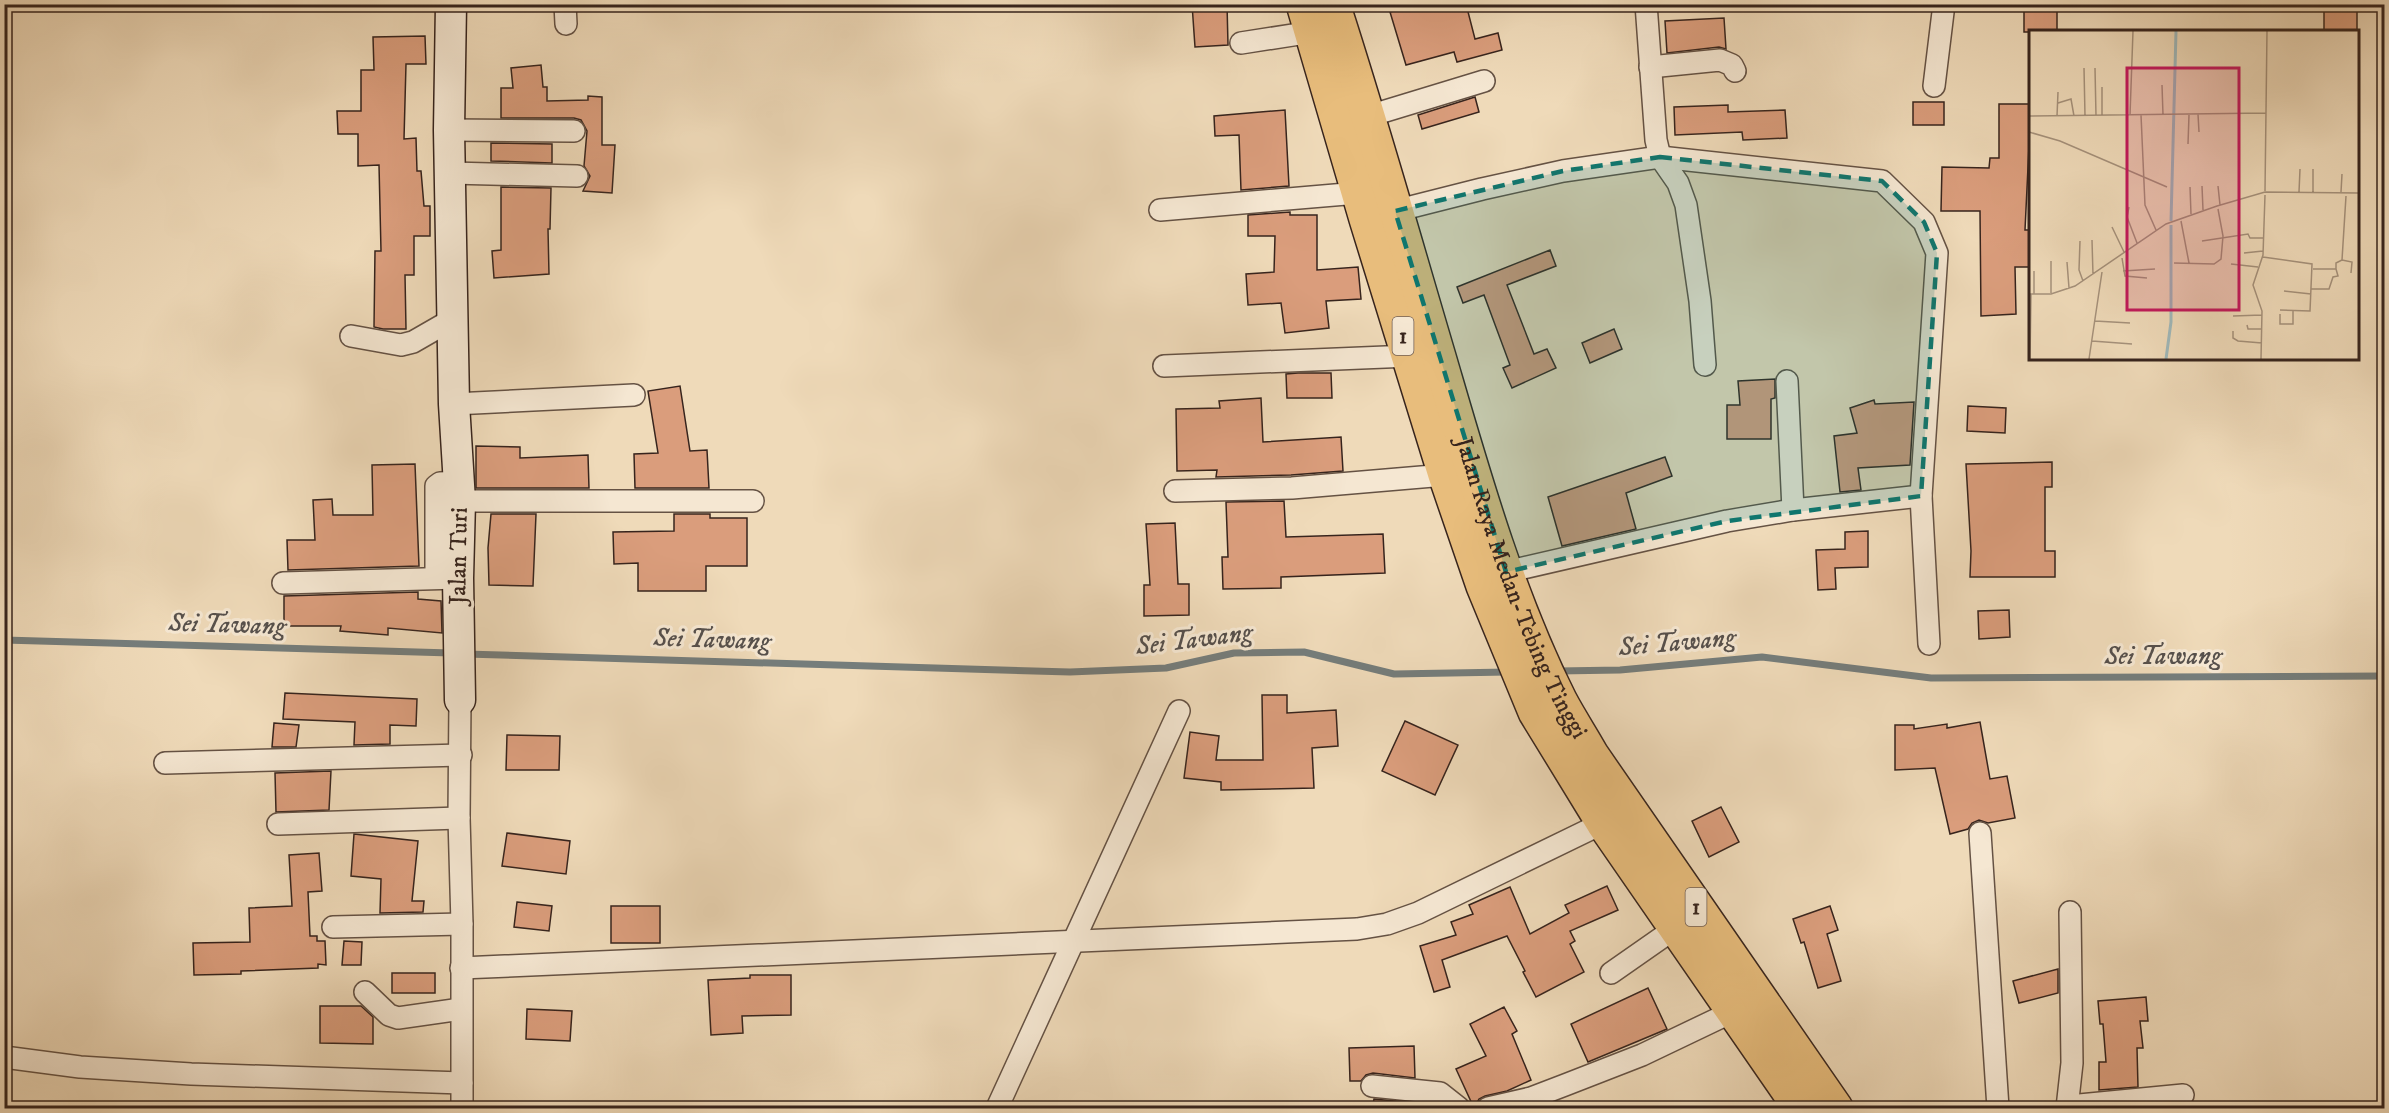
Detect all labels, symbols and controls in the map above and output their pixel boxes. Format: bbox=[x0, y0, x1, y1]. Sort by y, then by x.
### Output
inset map bbox=[2029, 30, 2359, 360]
road number: 1 bbox=[1392, 317, 1414, 355]
street label: Jalan Raya Medan-Tebing Tinggi bbox=[1448, 432, 1594, 744]
street label: Jalan Turi bbox=[443, 507, 475, 607]
water label: Sei Tawang bbox=[167, 606, 289, 644]
water label: Sei Tawang bbox=[1133, 616, 1257, 664]
water label: Sei Tawang bbox=[652, 621, 774, 659]
water label: Sei Tawang bbox=[1616, 621, 1739, 665]
water label: Sei Tawang bbox=[2103, 640, 2224, 673]
road number: 1 bbox=[1686, 888, 1706, 926]

